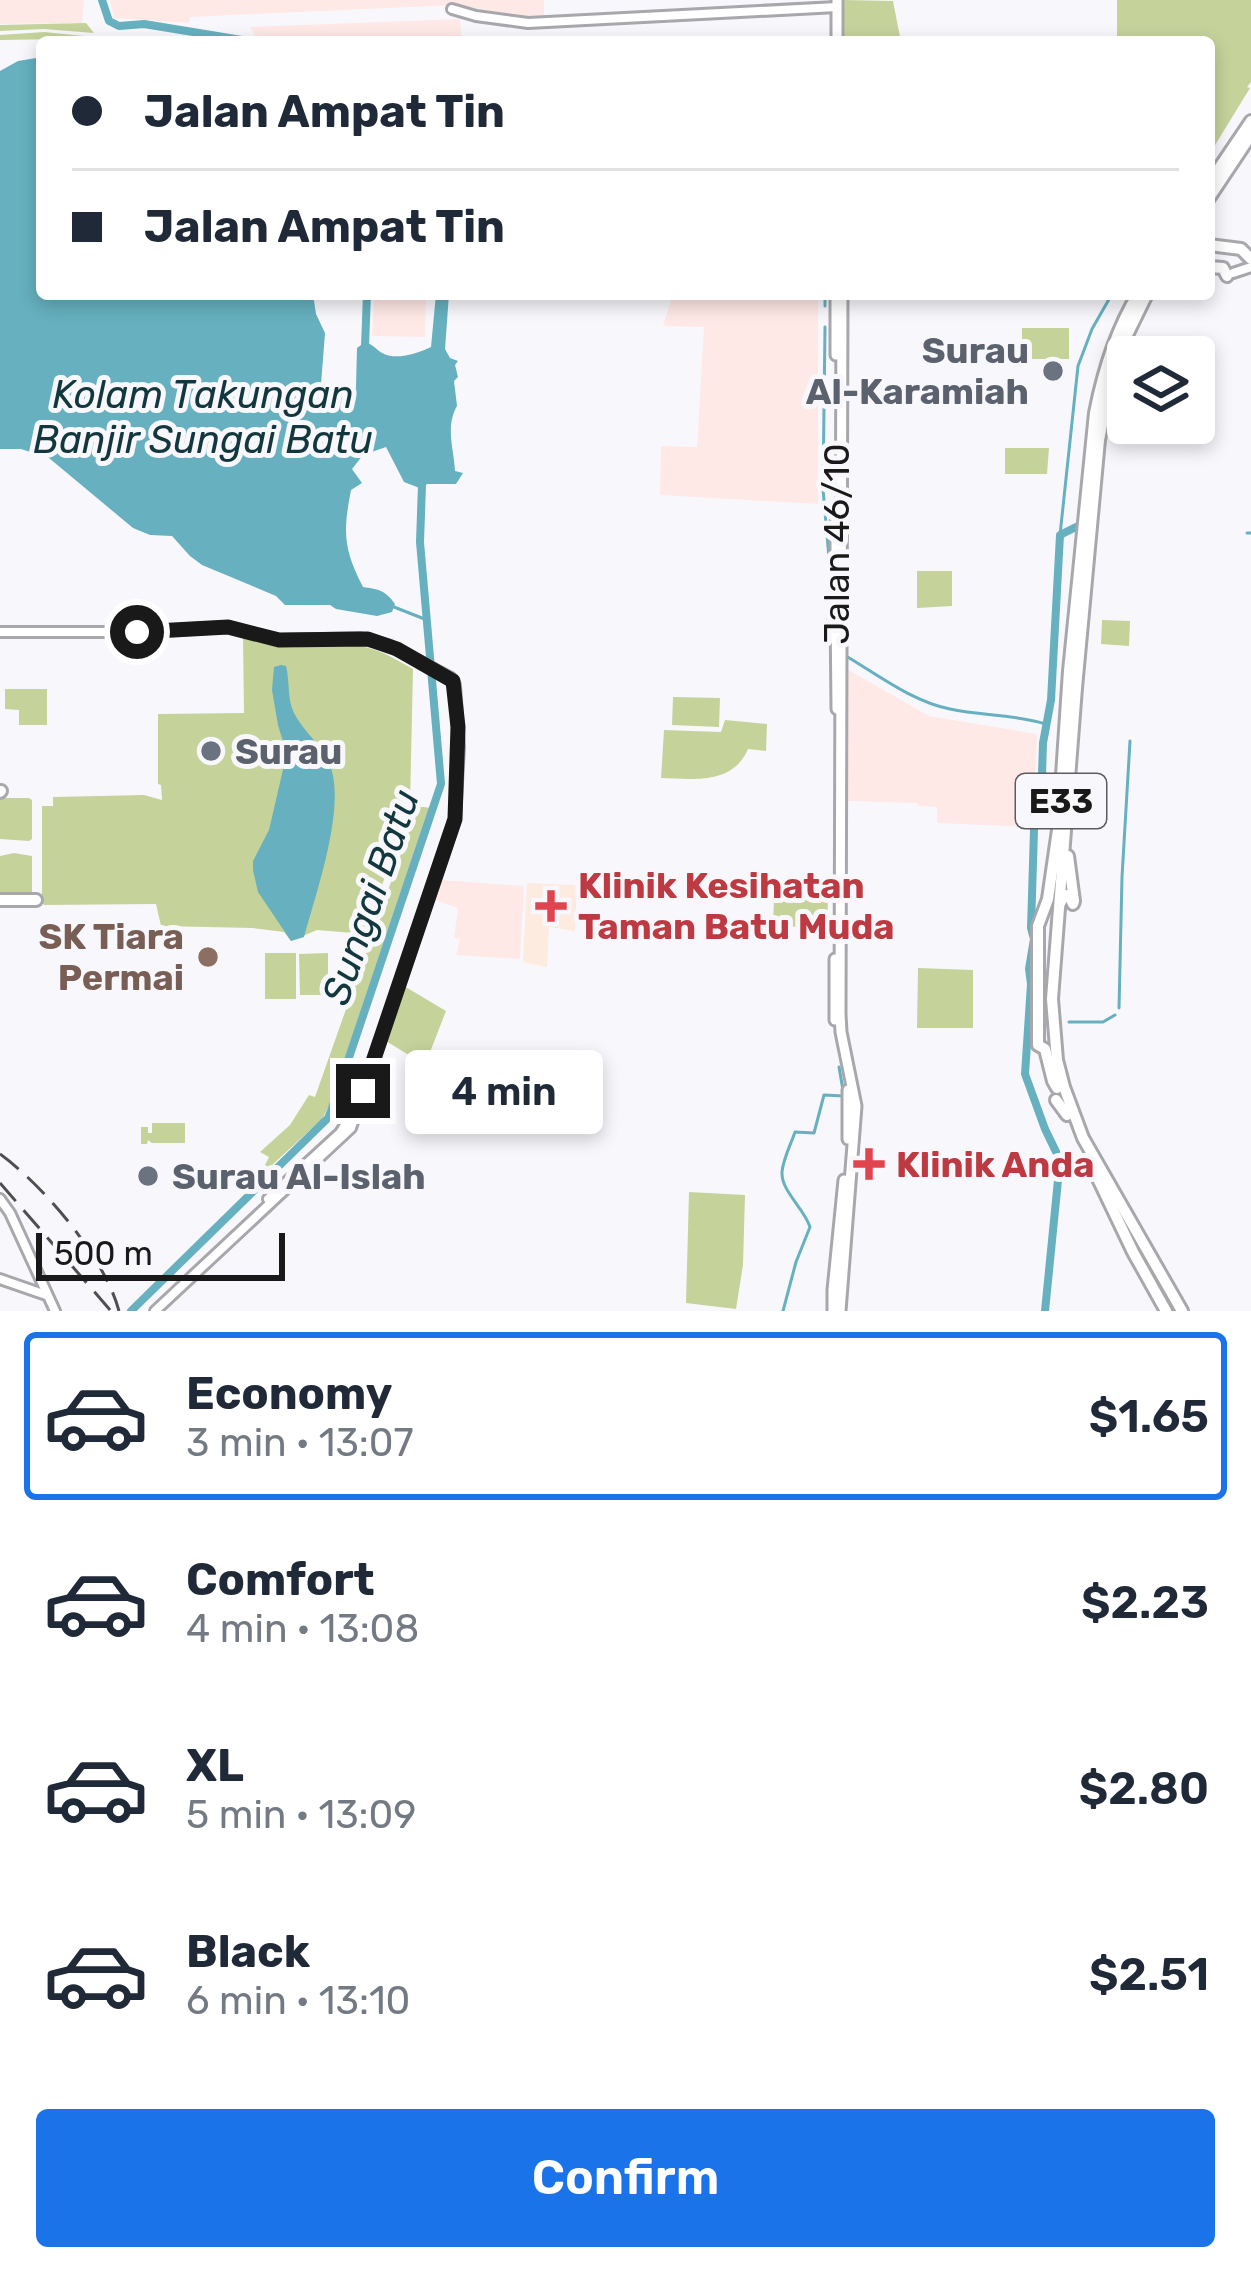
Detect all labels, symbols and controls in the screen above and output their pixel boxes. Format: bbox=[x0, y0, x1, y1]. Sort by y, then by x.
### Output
text: Jalan Ampat Tin bbox=[144, 85, 505, 138]
text: Jalan Ampat Tin bbox=[144, 200, 505, 253]
place label: Surau Al-Karamiah bbox=[806, 329, 1029, 413]
map controls bbox=[1107, 336, 1215, 444]
button: layers bbox=[1107, 336, 1215, 444]
marker: Surau Al-Karamiah bbox=[1040, 358, 1066, 384]
water label: Kolam Takungan Banjir Sungai Batu bbox=[33, 372, 373, 463]
street label: Jalan 46/10 bbox=[815, 443, 858, 645]
route start bbox=[110, 605, 164, 659]
place label: Surau bbox=[235, 730, 342, 773]
marker: Surau bbox=[198, 738, 224, 764]
road number: E33 bbox=[1016, 774, 1106, 828]
water label: Sungai Batu bbox=[313, 784, 429, 1010]
place label: Klinik Kesihatan Taman Batu Muda bbox=[578, 864, 895, 948]
marker: Klinik Kesihatan Taman Batu Muda bbox=[535, 890, 567, 922]
place label: SK Tiara Permai bbox=[38, 915, 184, 999]
marker: SK Tiara Permai bbox=[195, 944, 221, 970]
callout: 4 min bbox=[405, 1049, 603, 1133]
route end bbox=[336, 1064, 390, 1118]
text: 4 min bbox=[451, 1069, 557, 1115]
place label: Klinik Anda bbox=[896, 1143, 1094, 1186]
marker: Klinik Anda bbox=[853, 1148, 885, 1180]
place label: Surau Al-Islah bbox=[172, 1155, 426, 1198]
marker: Surau Al-Islah bbox=[135, 1163, 161, 1189]
scale bar bbox=[36, 1227, 285, 1280]
text: 500 m bbox=[54, 1234, 153, 1273]
icon: car bbox=[42, 1362, 150, 1470]
text: Economy bbox=[186, 1367, 392, 1420]
text: $1.65 bbox=[1089, 1390, 1209, 1443]
text: 3 min · 13:07 bbox=[186, 1420, 414, 1466]
icon: car bbox=[42, 1548, 150, 1656]
text: Comfort bbox=[186, 1553, 375, 1606]
text: $2.23 bbox=[1081, 1576, 1209, 1629]
text: 4 min · 13:08 bbox=[186, 1606, 419, 1652]
icon: car bbox=[42, 1734, 150, 1842]
text: XL bbox=[186, 1739, 244, 1792]
text: $2.80 bbox=[1079, 1762, 1209, 1815]
text: 5 min · 13:09 bbox=[186, 1792, 416, 1838]
icon: car bbox=[42, 1920, 150, 2028]
text: Black bbox=[186, 1925, 310, 1978]
text: $2.51 bbox=[1089, 1948, 1209, 2001]
text: 6 min · 13:10 bbox=[186, 1978, 410, 2024]
button: Confirm bbox=[36, 2109, 1215, 2247]

